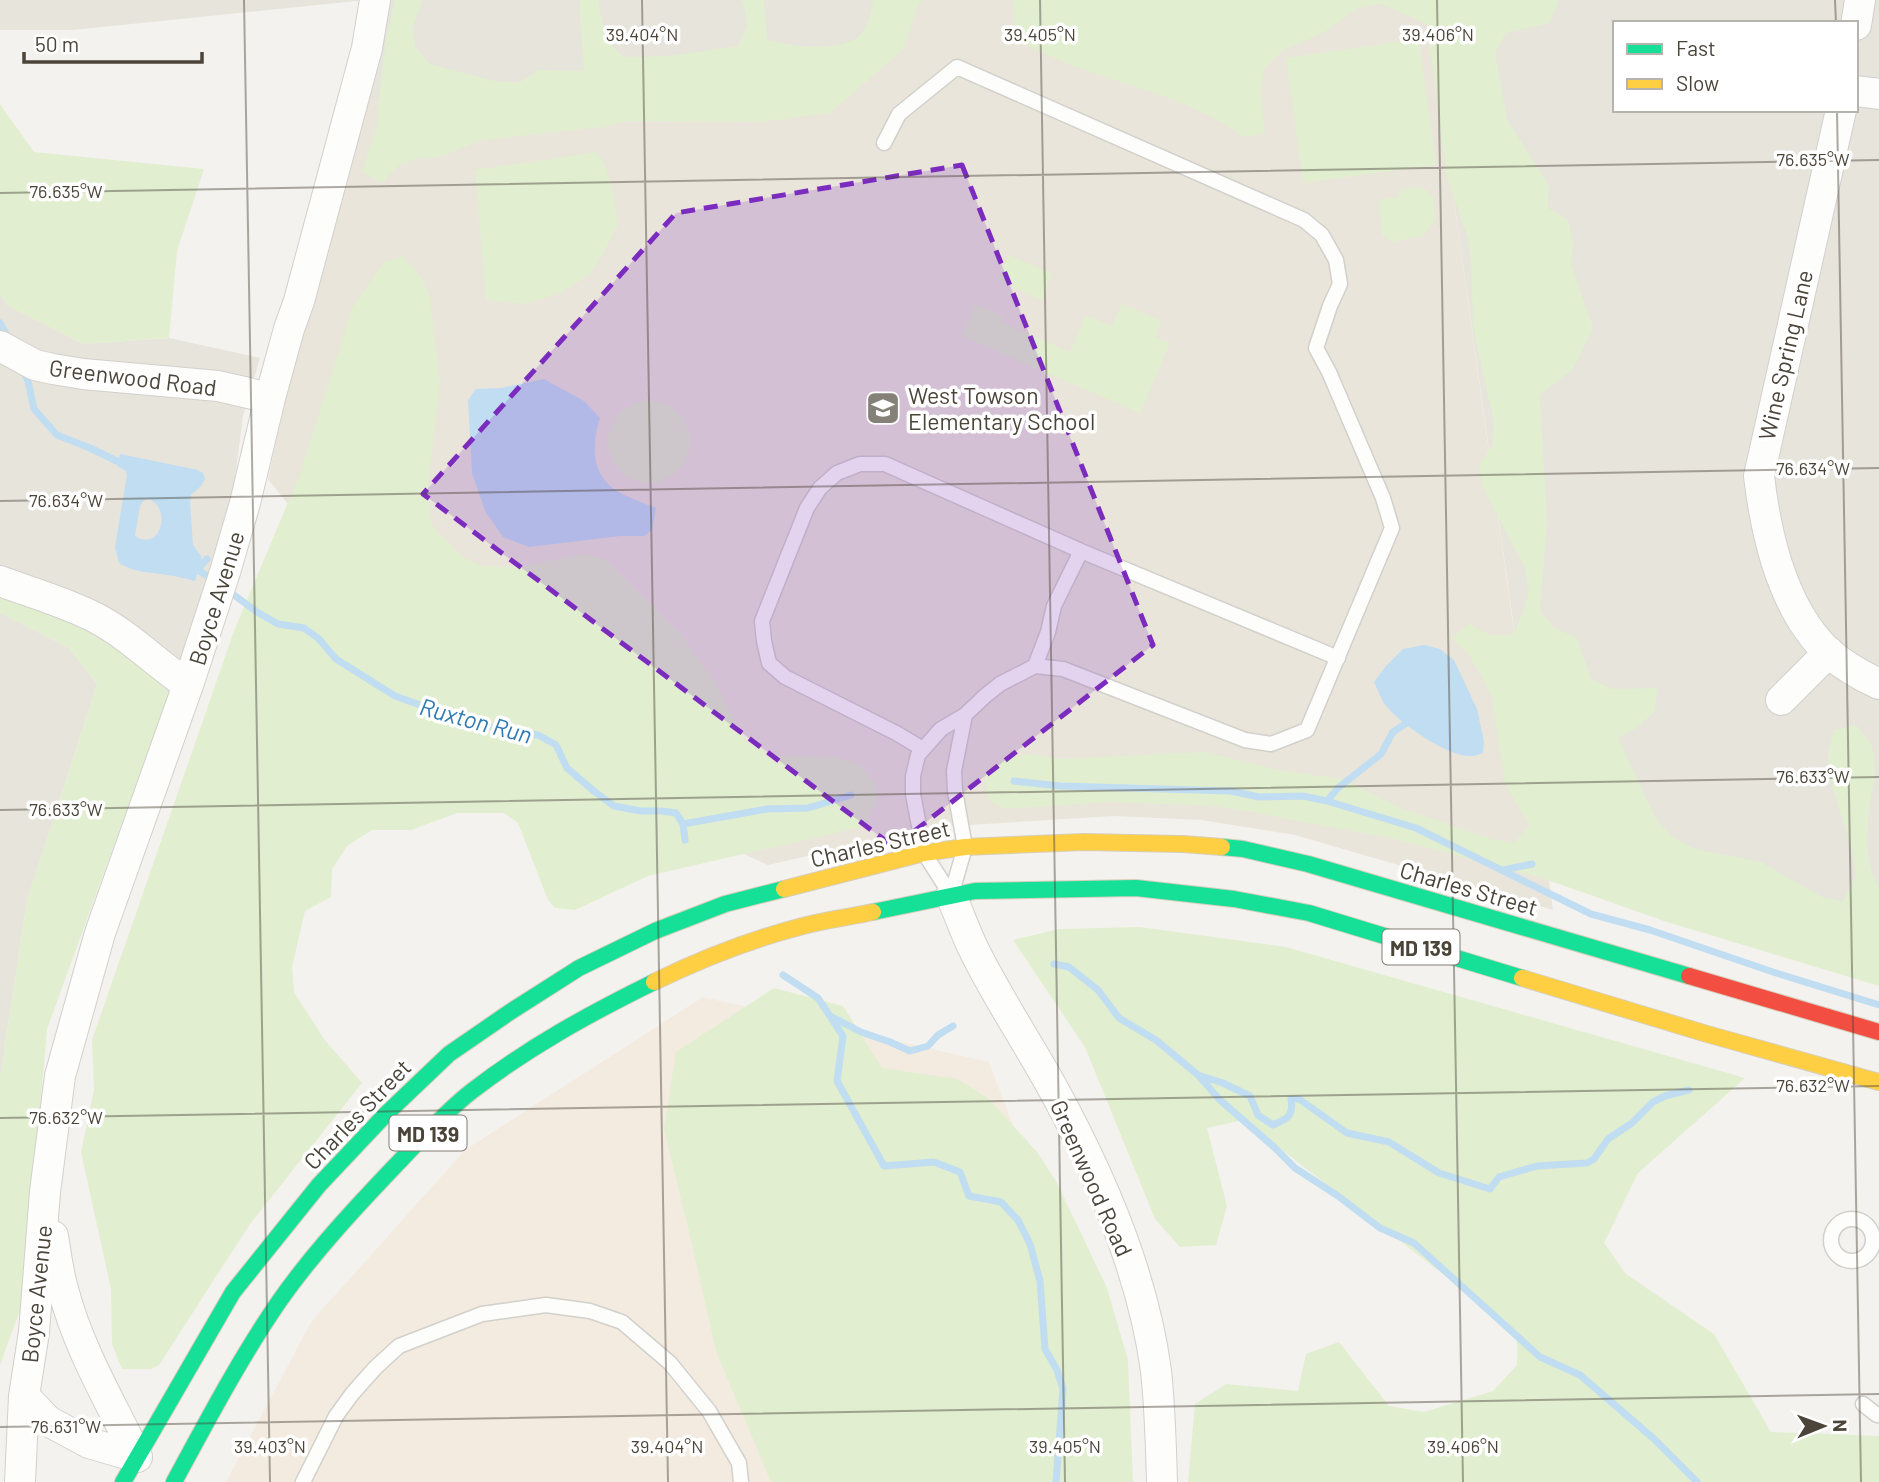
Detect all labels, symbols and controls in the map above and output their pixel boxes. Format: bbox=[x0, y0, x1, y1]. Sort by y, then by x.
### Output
scale bar bbox=[24, 21, 203, 65]
legend bbox=[1613, 21, 1858, 112]
text: 39.404°N bbox=[606, 23, 678, 45]
text: 39.405°N bbox=[1004, 23, 1076, 45]
text: 39.406°N bbox=[1402, 23, 1474, 45]
text: 50 m bbox=[35, 31, 79, 56]
text: Fast bbox=[1676, 35, 1716, 60]
text: Slow bbox=[1676, 70, 1719, 95]
text: 76.635°W bbox=[1776, 148, 1850, 170]
text: 76.635°W bbox=[29, 180, 103, 202]
street label: Wine Spring Lane bbox=[1752, 267, 1818, 443]
street label: Greenwood Road bbox=[48, 353, 218, 401]
place label: West Towson Elementary School bbox=[908, 381, 1095, 435]
school or university icon: West Towson Elementary School bbox=[864, 389, 902, 427]
text: 76.634°W bbox=[1776, 457, 1850, 479]
text: 76.634°W bbox=[29, 489, 103, 511]
street label: Boyce Avenue bbox=[182, 528, 250, 668]
water label: Ruxton Run bbox=[417, 691, 535, 749]
text: 76.633°W bbox=[1776, 765, 1850, 787]
text: 76.633°W bbox=[29, 798, 103, 820]
street label: Charles Street bbox=[808, 813, 952, 873]
street label: Charles Street bbox=[1397, 855, 1541, 921]
road number: MD 139 bbox=[1382, 930, 1460, 964]
street label: Charles Street bbox=[298, 1053, 416, 1175]
text: 76.632°W bbox=[1776, 1074, 1850, 1096]
street label: Greenwood Road bbox=[1045, 1095, 1139, 1261]
text: 76.632°W bbox=[29, 1106, 103, 1128]
road number: MD 139 bbox=[390, 1116, 466, 1150]
street label: Boyce Avenue bbox=[15, 1224, 57, 1364]
north arrow bbox=[1788, 1391, 1858, 1461]
text: 76.631°W bbox=[31, 1415, 101, 1437]
text: N bbox=[1829, 1419, 1852, 1432]
text: 39.403°N bbox=[234, 1435, 306, 1457]
text: 39.404°N bbox=[631, 1435, 703, 1457]
text: 39.405°N bbox=[1029, 1435, 1101, 1457]
text: 39.406°N bbox=[1427, 1435, 1499, 1457]

